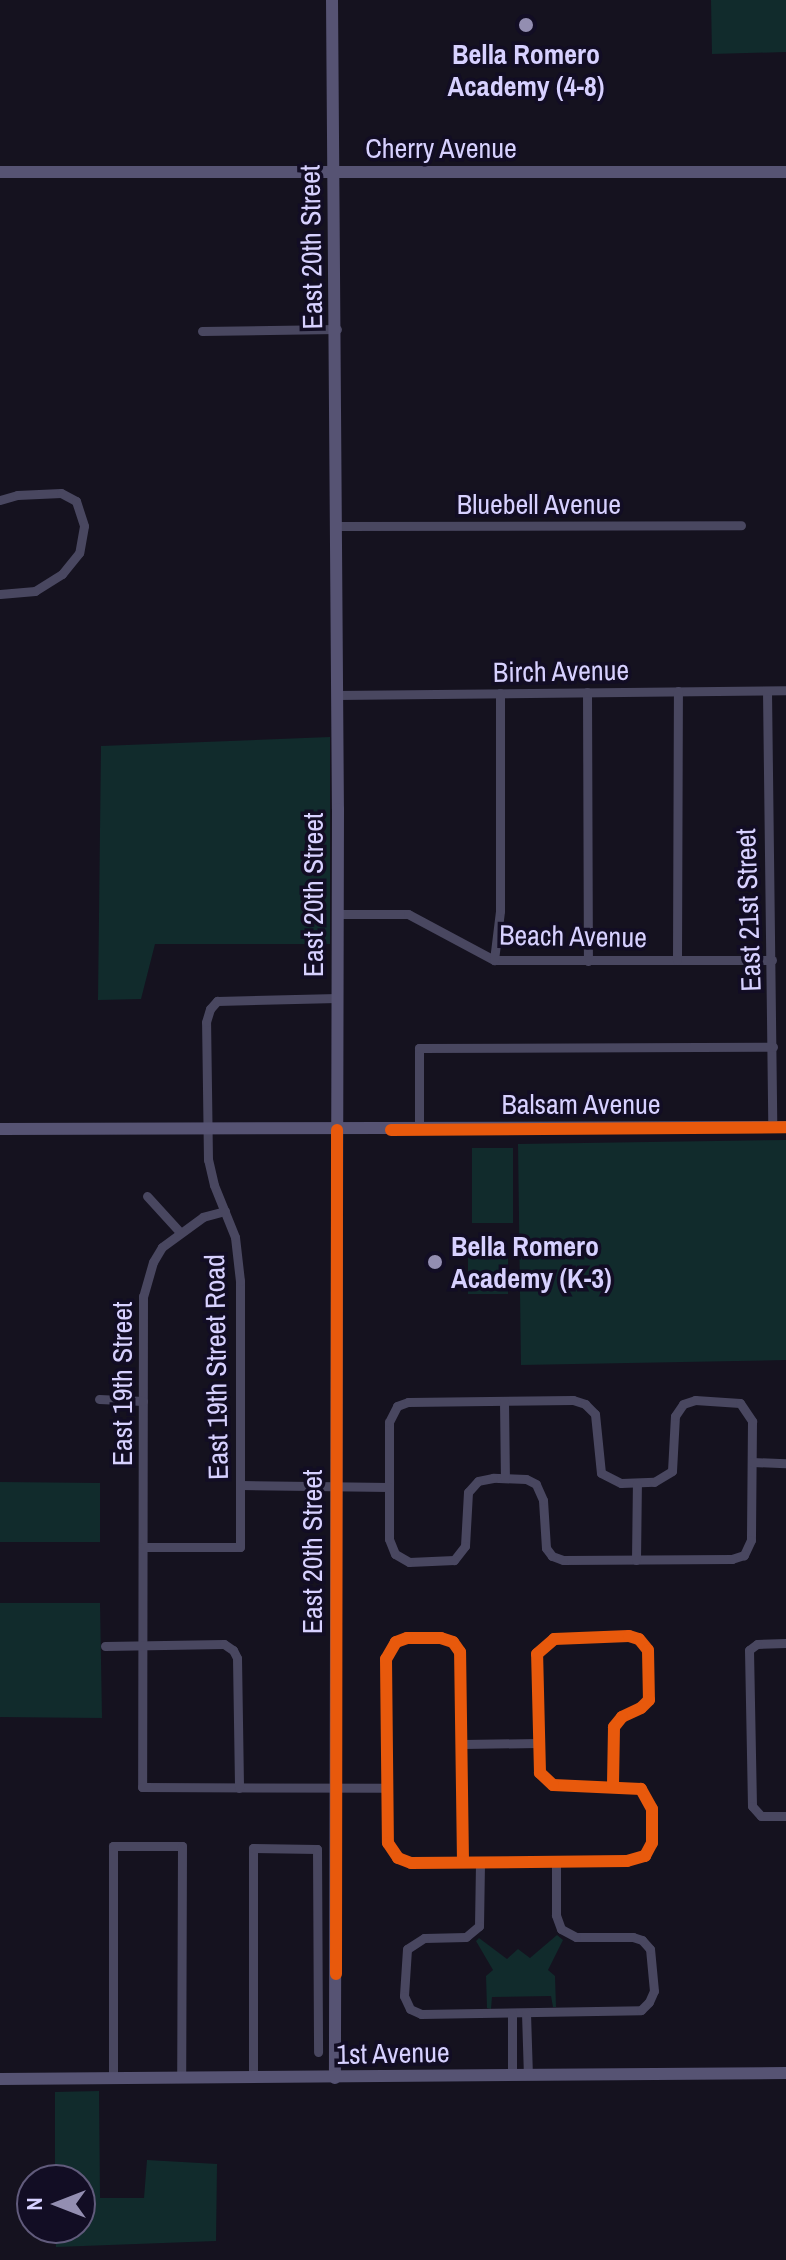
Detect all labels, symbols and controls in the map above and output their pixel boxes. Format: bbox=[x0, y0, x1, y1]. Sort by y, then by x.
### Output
marker: Bella Romero Academy (4-8) bbox=[517, 16, 535, 34]
place label: Bella Romero Academy (4-8) bbox=[448, 37, 604, 103]
street label: Cherry Avenue bbox=[365, 131, 517, 165]
street label: East 20th Street bbox=[293, 164, 329, 330]
street label: Bluebell Avenue bbox=[456, 487, 622, 521]
street label: Birch Avenue bbox=[492, 653, 630, 689]
street label: East 20th Street bbox=[296, 813, 330, 977]
street label: East 21st Street bbox=[728, 828, 768, 992]
street label: Beach Avenue bbox=[498, 918, 648, 954]
street label: Balsam Avenue bbox=[501, 1087, 661, 1121]
place label: Bella Romero Academy (K-3) bbox=[451, 1229, 612, 1295]
marker: Bella Romero Academy (K-3) bbox=[426, 1253, 444, 1271]
street label: East 19th Street Road bbox=[197, 1254, 235, 1480]
street label: East 19th Street bbox=[105, 1302, 139, 1466]
street label: East 20th Street bbox=[295, 1470, 329, 1634]
street label: 1st Avenue bbox=[335, 2035, 451, 2071]
north arrow bbox=[16, 2164, 96, 2244]
text: N bbox=[19, 2197, 49, 2211]

